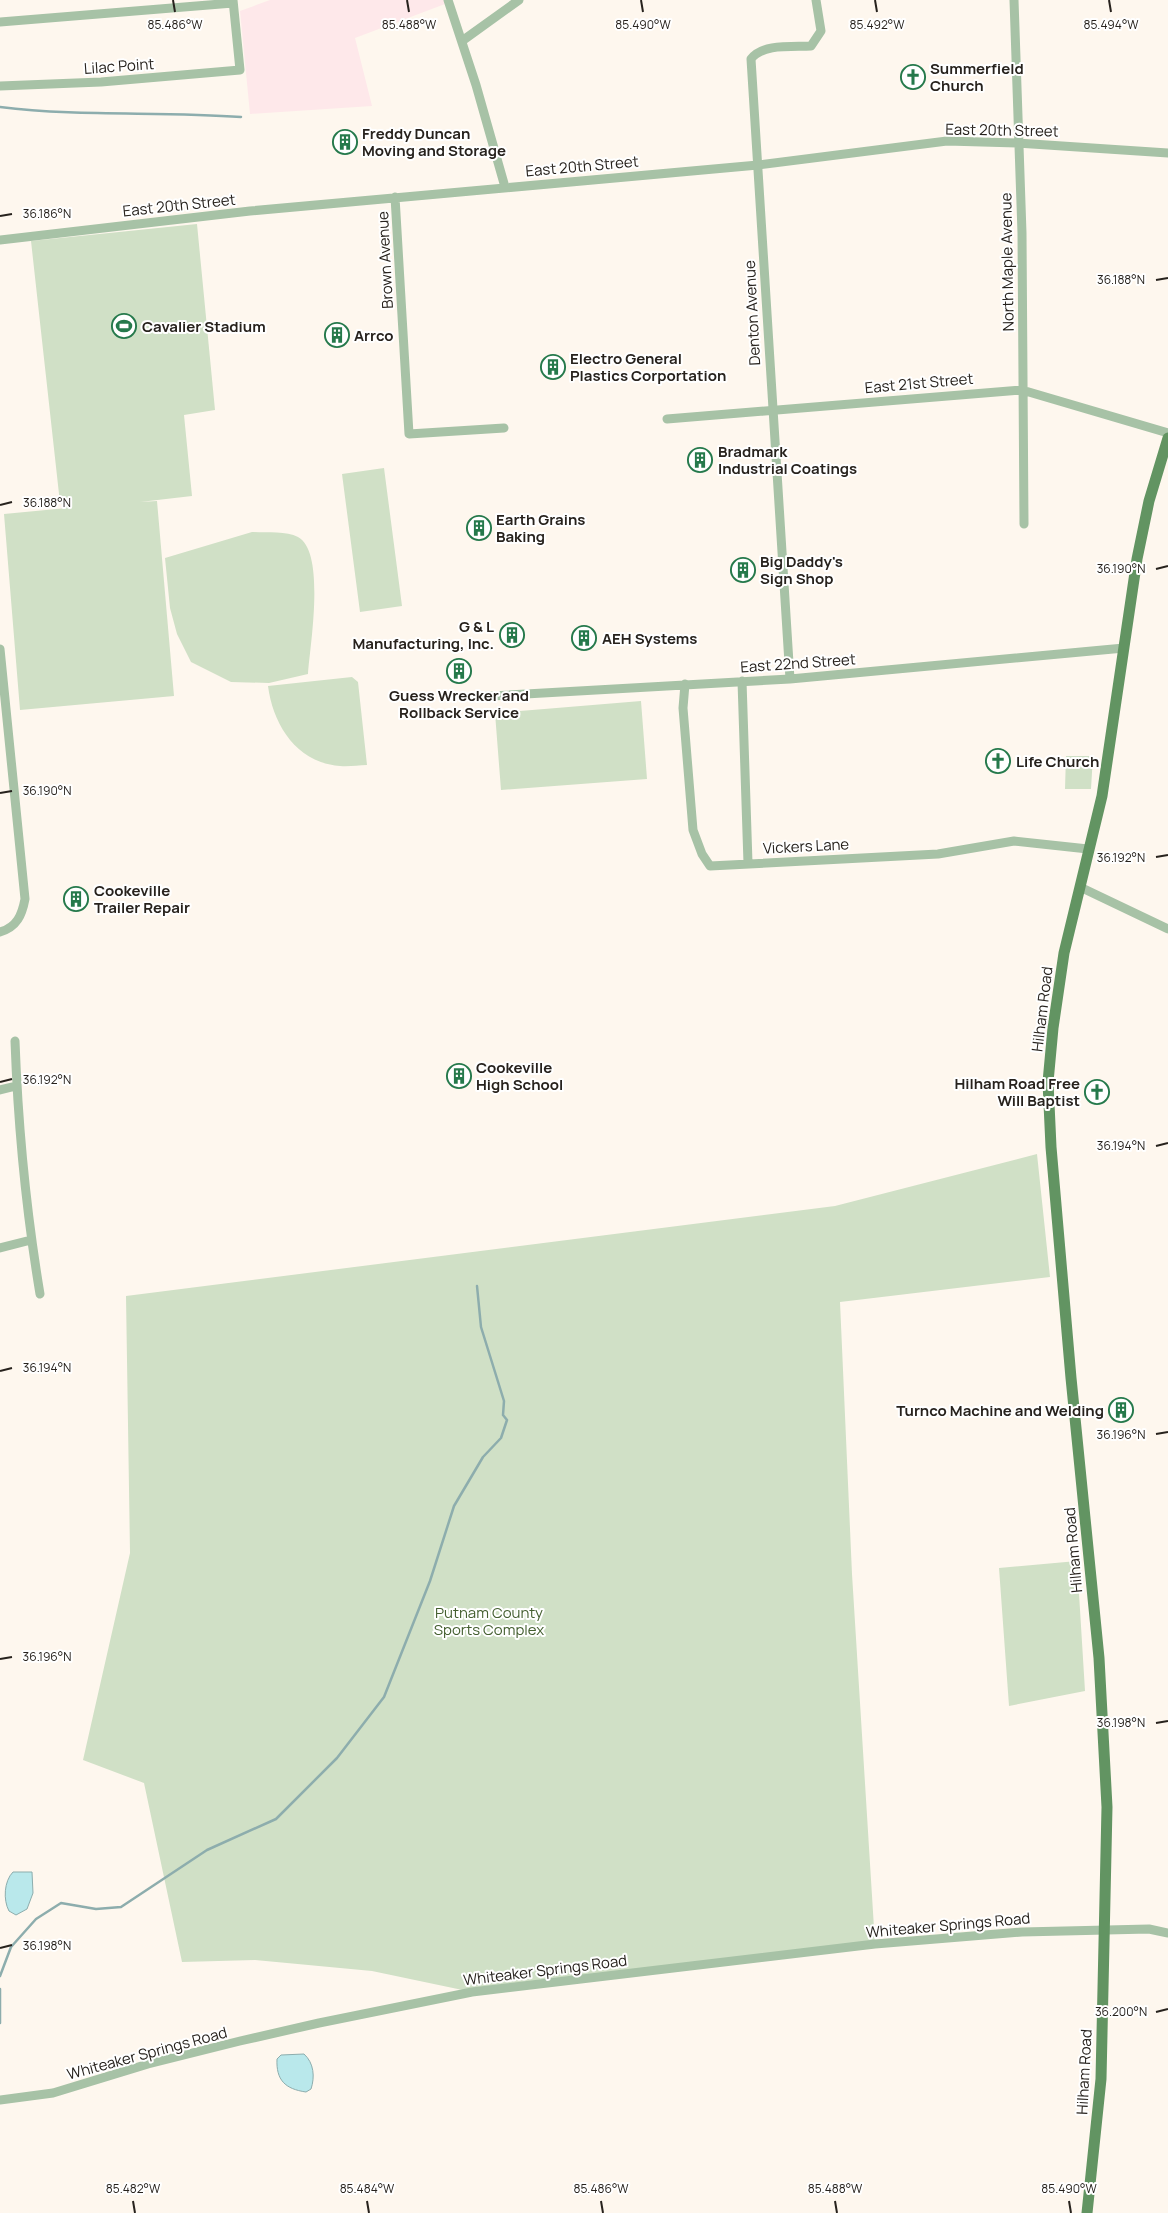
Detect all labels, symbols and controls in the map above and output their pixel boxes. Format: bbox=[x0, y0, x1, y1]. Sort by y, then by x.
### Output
text: 85.486°W bbox=[147, 16, 203, 33]
text: 85.488°W bbox=[382, 16, 437, 33]
text: 85.490°W bbox=[615, 16, 671, 33]
text: 85.492°W bbox=[850, 16, 905, 33]
text: 85.494°W bbox=[1083, 16, 1139, 33]
street label: Lilac Point bbox=[83, 53, 155, 79]
place label: Summerfield Church bbox=[930, 58, 1024, 96]
church icon: Summerfield Church bbox=[900, 64, 926, 90]
street label: East 20th Street bbox=[945, 119, 1059, 141]
place label: Freddy Duncan Moving and Storage bbox=[362, 123, 506, 161]
building icon: Freddy Duncan Moving and Storage bbox=[332, 129, 358, 155]
street label: East 20th Street bbox=[525, 151, 639, 181]
street label: East 20th Street bbox=[121, 189, 237, 221]
street label: North Maple Avenue bbox=[995, 192, 1019, 332]
text: 36.186°N bbox=[23, 205, 71, 222]
street label: Brown Avenue bbox=[372, 210, 398, 309]
street label: Denton Avenue bbox=[739, 260, 765, 366]
text: 36.188°N bbox=[1097, 271, 1145, 288]
sports icon: Cavalier Stadium bbox=[111, 313, 137, 339]
place label: Cavalier Stadium bbox=[142, 316, 266, 337]
building icon: Arrco bbox=[324, 322, 350, 348]
place label: Arrco bbox=[354, 325, 394, 346]
place label: Electro General Plastics Corportation bbox=[570, 348, 726, 386]
building icon: Electro General Plastics Corportation bbox=[540, 354, 566, 380]
street label: East 21st Street bbox=[864, 368, 974, 398]
place label: Bradmark Industrial Coatings bbox=[718, 441, 857, 479]
building icon: Bradmark Industrial Coatings bbox=[687, 447, 713, 473]
text: 36.188°N bbox=[23, 494, 71, 511]
place label: Earth Grains Baking bbox=[496, 509, 585, 547]
building icon: Earth Grains Baking bbox=[466, 515, 492, 541]
place label: Big Daddy's Sign Shop bbox=[760, 551, 843, 589]
building icon: Big Daddy's Sign Shop bbox=[730, 557, 756, 583]
text: 36.190°N bbox=[1097, 560, 1145, 577]
place label: G & L Manufacturing, Inc. bbox=[352, 616, 494, 654]
building icon: G & L Manufacturing, Inc. bbox=[499, 622, 525, 648]
building icon: AEH Systems bbox=[571, 625, 597, 651]
place label: AEH Systems bbox=[602, 628, 697, 649]
street label: East 22nd Street bbox=[740, 648, 856, 678]
building icon: Guess Wrecker and Rollback Service bbox=[446, 658, 472, 684]
place label: Guess Wrecker and Rollback Service bbox=[389, 685, 529, 723]
church icon: Life Church bbox=[985, 748, 1011, 774]
place label: Life Church bbox=[1016, 751, 1099, 772]
text: 36.190°N bbox=[23, 782, 71, 799]
street label: Vickers Lane bbox=[762, 833, 850, 859]
text: 36.192°N bbox=[1097, 849, 1145, 866]
place label: Cookeville Trailer Repair bbox=[94, 880, 190, 918]
building icon: Cookeville Trailer Repair bbox=[63, 886, 89, 912]
street label: Hilham Road bbox=[1026, 965, 1058, 1053]
place label: Cookeville High School bbox=[476, 1057, 563, 1095]
building icon: Cookeville High School bbox=[446, 1063, 472, 1089]
text: 36.192°N bbox=[23, 1071, 71, 1088]
place label: Hilham Road Free Will Baptist bbox=[954, 1073, 1080, 1111]
church icon: Hilham Road Free Will Baptist bbox=[1084, 1079, 1110, 1105]
text: 36.194°N bbox=[1097, 1137, 1145, 1154]
text: 36.194°N bbox=[23, 1359, 71, 1376]
building icon: Turnco Machine and Welding bbox=[1108, 1397, 1134, 1423]
place label: Turnco Machine and Welding bbox=[896, 1400, 1104, 1421]
text: 36.196°N bbox=[1097, 1426, 1145, 1443]
street label: Hilham Road bbox=[1059, 1506, 1087, 1594]
park label: Putnam County Sports Complex bbox=[434, 1602, 544, 1640]
text: 36.196°N bbox=[23, 1648, 71, 1665]
text: 36.198°N bbox=[1097, 1714, 1145, 1731]
street label: Whiteaker Springs Road bbox=[865, 1907, 1031, 1943]
text: 36.198°N bbox=[23, 1937, 71, 1954]
street label: Whiteaker Springs Road bbox=[462, 1950, 628, 1990]
text: 36.200°N bbox=[1095, 2003, 1147, 2020]
street label: Whiteaker Springs Road bbox=[65, 2022, 229, 2084]
street label: Hilham Road bbox=[1071, 2029, 1097, 2115]
text: 85.482°W bbox=[106, 2180, 161, 2197]
text: 85.484°W bbox=[340, 2180, 395, 2197]
text: 85.486°W bbox=[573, 2180, 629, 2197]
text: 85.488°W bbox=[808, 2180, 863, 2197]
text: 85.490°W bbox=[1041, 2180, 1097, 2197]

